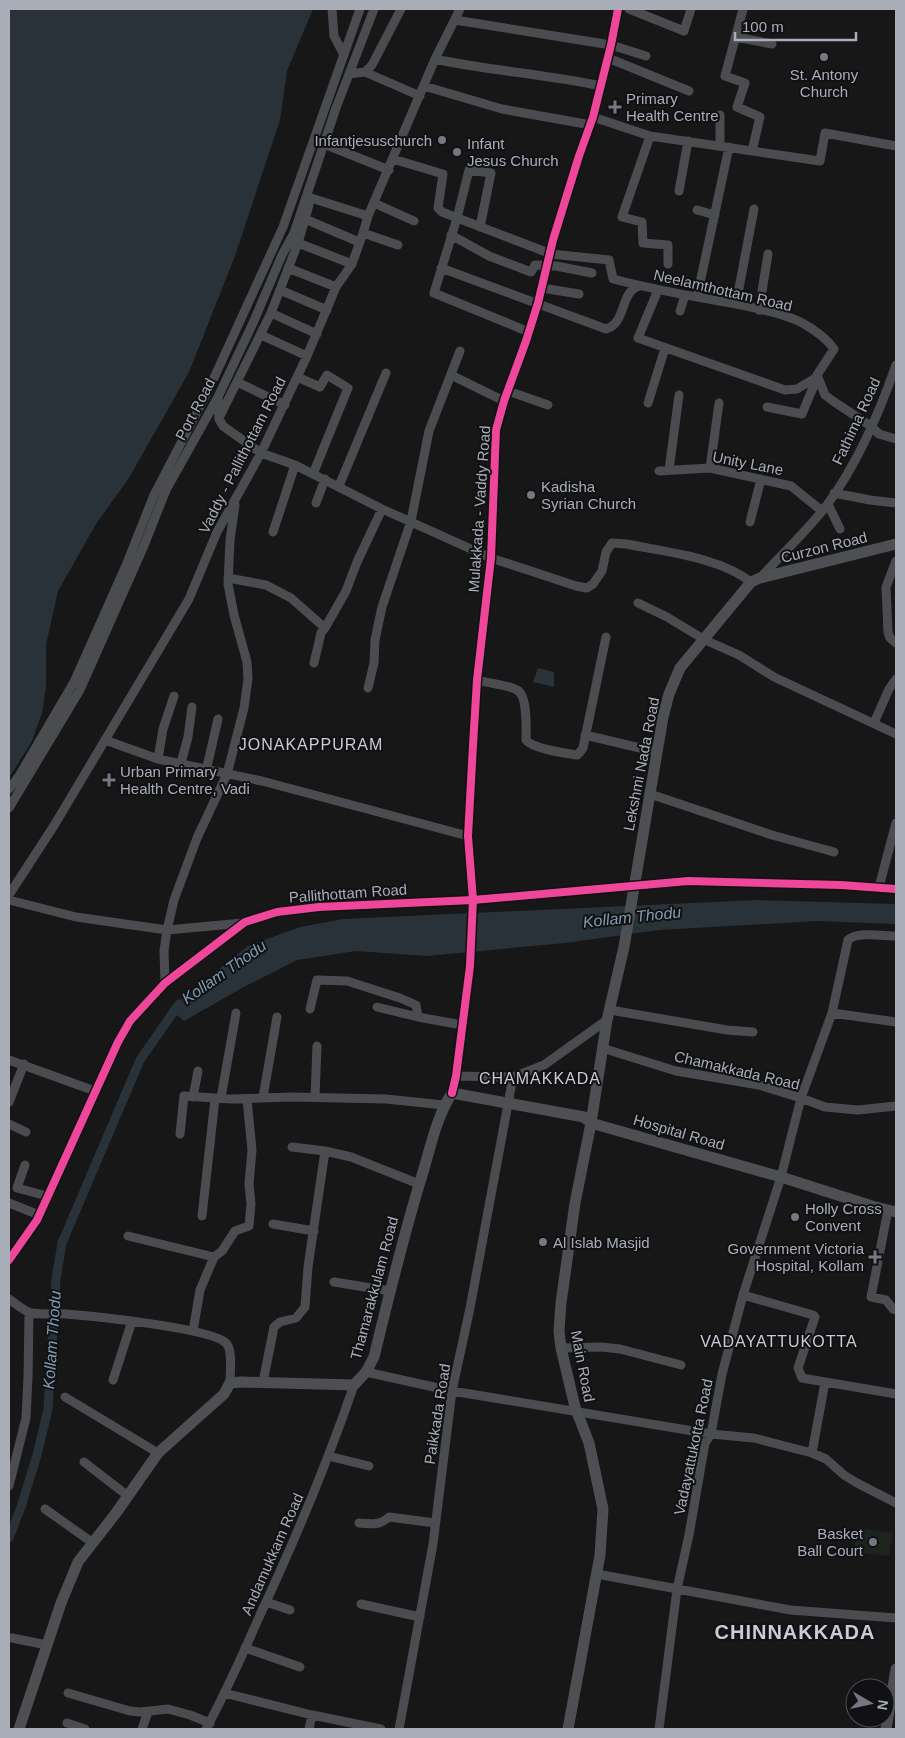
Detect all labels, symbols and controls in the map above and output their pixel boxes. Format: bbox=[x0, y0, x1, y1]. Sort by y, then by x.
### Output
scale bar bbox=[735, 10, 856, 42]
text: 100 m bbox=[742, 18, 784, 35]
marker: St. Antony Church bbox=[818, 51, 830, 63]
place label: St. Antony Church bbox=[790, 66, 859, 100]
place label: Primary Health Centre bbox=[626, 90, 719, 124]
marker: Primary Health Centre bbox=[608, 100, 622, 114]
place label: Infantjesuschurch bbox=[314, 132, 432, 149]
marker: Infantjesuschurch bbox=[436, 134, 448, 146]
place label: Infant Jesus Church bbox=[467, 135, 559, 169]
marker: Infant Jesus Church bbox=[451, 146, 463, 158]
street label: Neelamthottam Road bbox=[652, 266, 794, 314]
street label: Vaddy - Pallithottam Road bbox=[195, 374, 289, 536]
street label: Port Road bbox=[172, 375, 218, 443]
street label: Fathima Road bbox=[828, 375, 884, 467]
street label: Mulakkada - Vaddy Road bbox=[465, 425, 493, 593]
street label: Unity Lane bbox=[711, 448, 785, 478]
place label: Kadisha Syrian Church bbox=[541, 478, 636, 512]
marker: Kadisha Syrian Church bbox=[525, 489, 537, 501]
street label: Curzon Road bbox=[779, 528, 869, 566]
street label: Lekshmi Nada Road bbox=[620, 696, 662, 832]
district label: JONAKAPPURAM bbox=[239, 736, 383, 753]
place label: Urban Primary Health Centre, Vadi bbox=[120, 763, 250, 797]
marker: Urban Primary Health Centre, Vadi bbox=[102, 773, 116, 787]
street label: Pallithottam Road bbox=[288, 880, 408, 906]
water label: Kollam Thodu bbox=[582, 903, 682, 931]
water label: Kollam Thodu bbox=[179, 937, 269, 1007]
street label: Chamakkada Road bbox=[673, 1047, 801, 1093]
district label: CHAMAKKADA bbox=[479, 1070, 601, 1087]
street label: Hospital Road bbox=[631, 1111, 727, 1153]
place label: Holly Cross Convent bbox=[805, 1200, 882, 1234]
marker: Holly Cross Convent bbox=[789, 1211, 801, 1223]
street label: Thamarakkulam Road bbox=[347, 1215, 401, 1361]
place label: Al Islab Masjid bbox=[553, 1234, 650, 1251]
marker: Al Islab Masjid bbox=[537, 1236, 549, 1248]
place label: Government Victoria Hospital, Kollam bbox=[728, 1240, 865, 1274]
marker: Government Victoria Hospital, Kollam bbox=[868, 1250, 882, 1264]
water label: Kollam Thodu bbox=[40, 1290, 64, 1390]
street label: Main Road bbox=[568, 1329, 598, 1403]
district label: VADAYATTUKOTTA bbox=[700, 1333, 858, 1350]
street label: Paikkada Road bbox=[421, 1362, 453, 1466]
street label: Vadayattukotta Road bbox=[670, 1377, 716, 1517]
street label: Andamukkam Road bbox=[237, 1490, 307, 1618]
place label: Basket Ball Court bbox=[797, 1525, 864, 1559]
marker: Basket Ball Court bbox=[867, 1536, 879, 1548]
district label: CHINNAKKADA bbox=[715, 1621, 876, 1643]
north arrow bbox=[845, 1678, 895, 1728]
text: N bbox=[874, 1699, 892, 1711]

